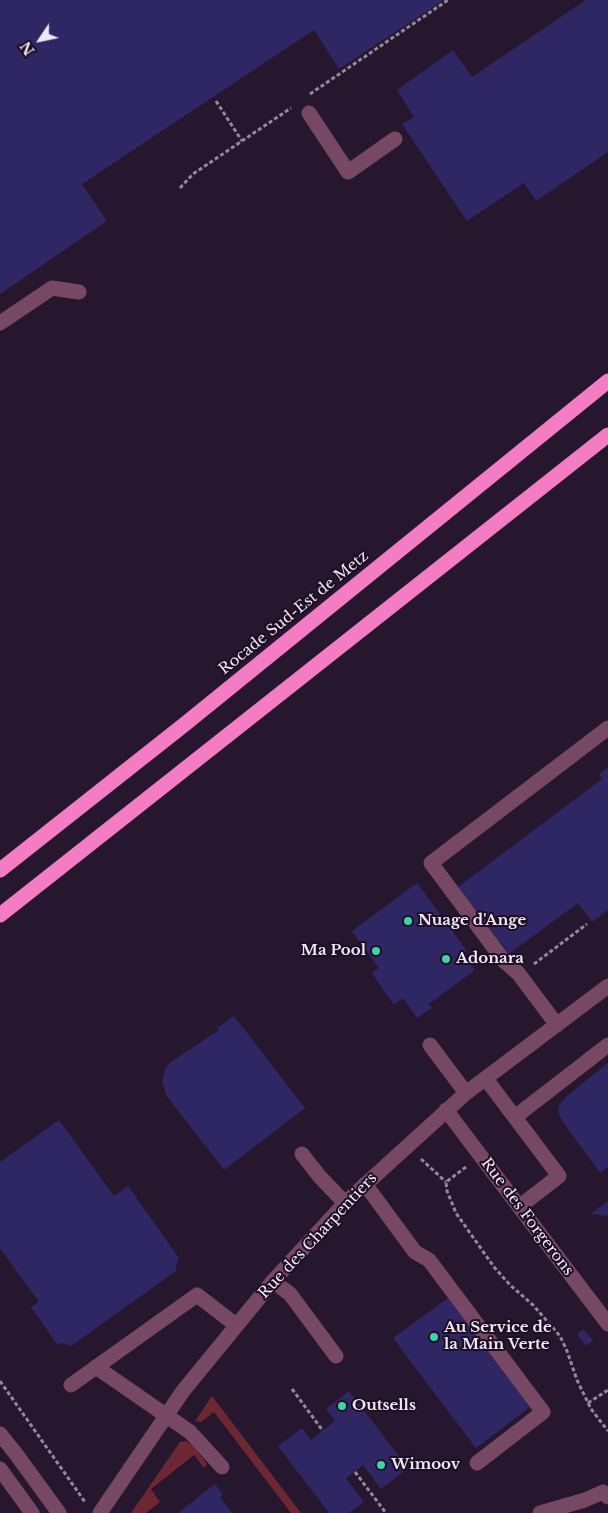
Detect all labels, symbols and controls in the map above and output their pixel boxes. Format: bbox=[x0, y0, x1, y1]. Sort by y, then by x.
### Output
north arrow bbox=[15, 15, 65, 65]
text: N bbox=[16, 38, 39, 59]
street label: Rocade Sud-Est de Metz bbox=[216, 547, 372, 679]
place label: Nuage d'Ange bbox=[418, 912, 526, 930]
marker: Nuage d'Ange bbox=[402, 915, 414, 927]
place label: Ma Pool bbox=[301, 942, 366, 960]
marker: Ma Pool bbox=[370, 945, 382, 957]
place label: Adonara bbox=[456, 950, 524, 968]
marker: Adonara bbox=[440, 953, 452, 965]
street label: Rue des Forgerons bbox=[477, 1155, 577, 1279]
street label: Rue des Charpentiers bbox=[255, 1170, 381, 1302]
place label: Au Service de la Main Verte bbox=[444, 1319, 552, 1354]
marker: Au Service de la Main Verte bbox=[428, 1331, 440, 1343]
place label: Outsells bbox=[352, 1397, 416, 1415]
marker: Outsells bbox=[336, 1400, 348, 1412]
place label: Wimoov bbox=[391, 1456, 460, 1474]
marker: Wimoov bbox=[375, 1459, 387, 1471]

